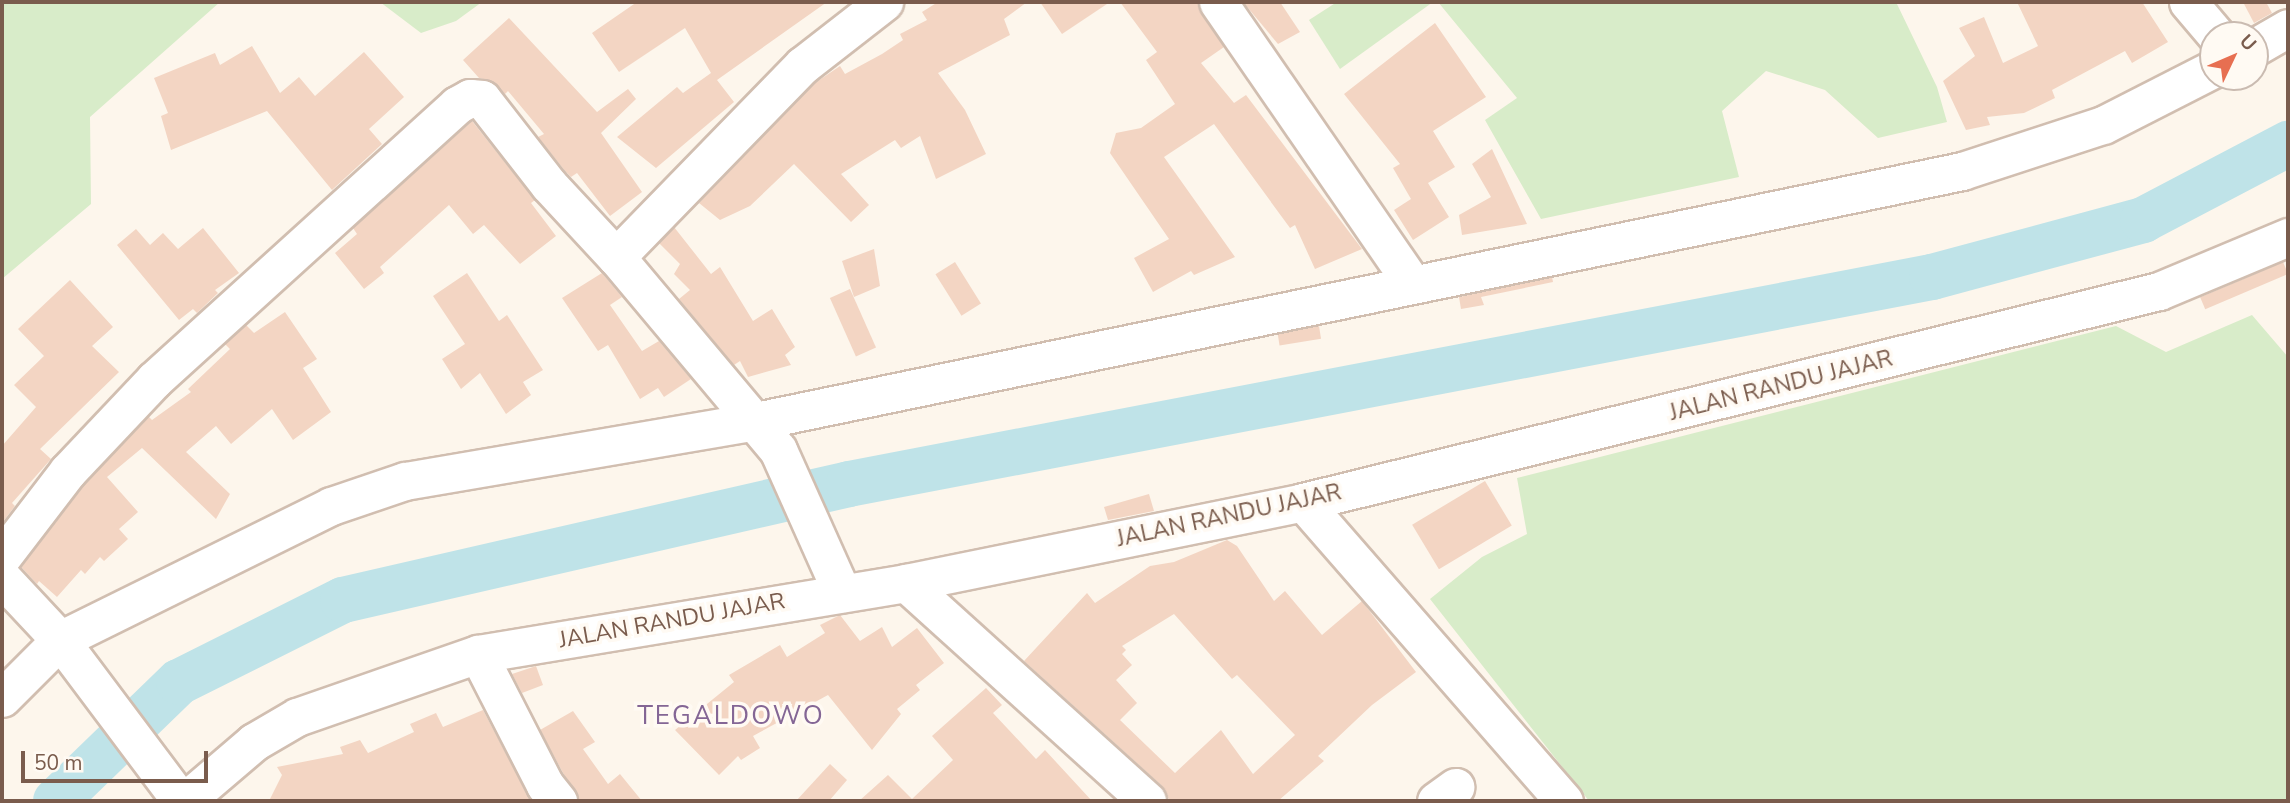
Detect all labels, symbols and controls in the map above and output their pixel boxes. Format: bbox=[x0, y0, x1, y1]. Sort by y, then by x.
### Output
north arrow bbox=[2199, 21, 2269, 91]
text: U bbox=[2233, 29, 2262, 57]
street label: JALAN RANDU JAJAR bbox=[1667, 345, 1895, 427]
street label: JALAN RANDU JAJAR bbox=[1114, 479, 1344, 553]
street label: JALAN RANDU JAJAR bbox=[557, 588, 787, 654]
district label: TEGALDOWO bbox=[638, 700, 824, 732]
scale bar bbox=[24, 736, 212, 780]
text: 50 m bbox=[34, 749, 83, 777]

